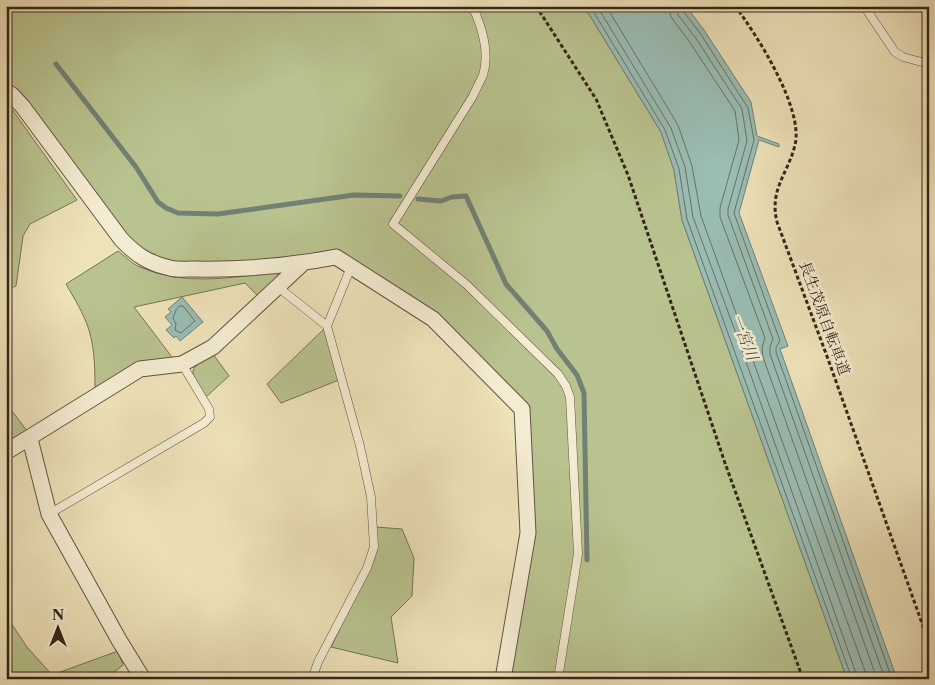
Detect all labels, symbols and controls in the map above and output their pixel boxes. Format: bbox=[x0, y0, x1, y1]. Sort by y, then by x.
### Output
street label: 長生茂原自転車道 bbox=[796, 258, 854, 378]
water label: 一宮川 bbox=[727, 311, 764, 365]
north arrow bbox=[32, 602, 82, 652]
text: N bbox=[52, 606, 64, 624]

